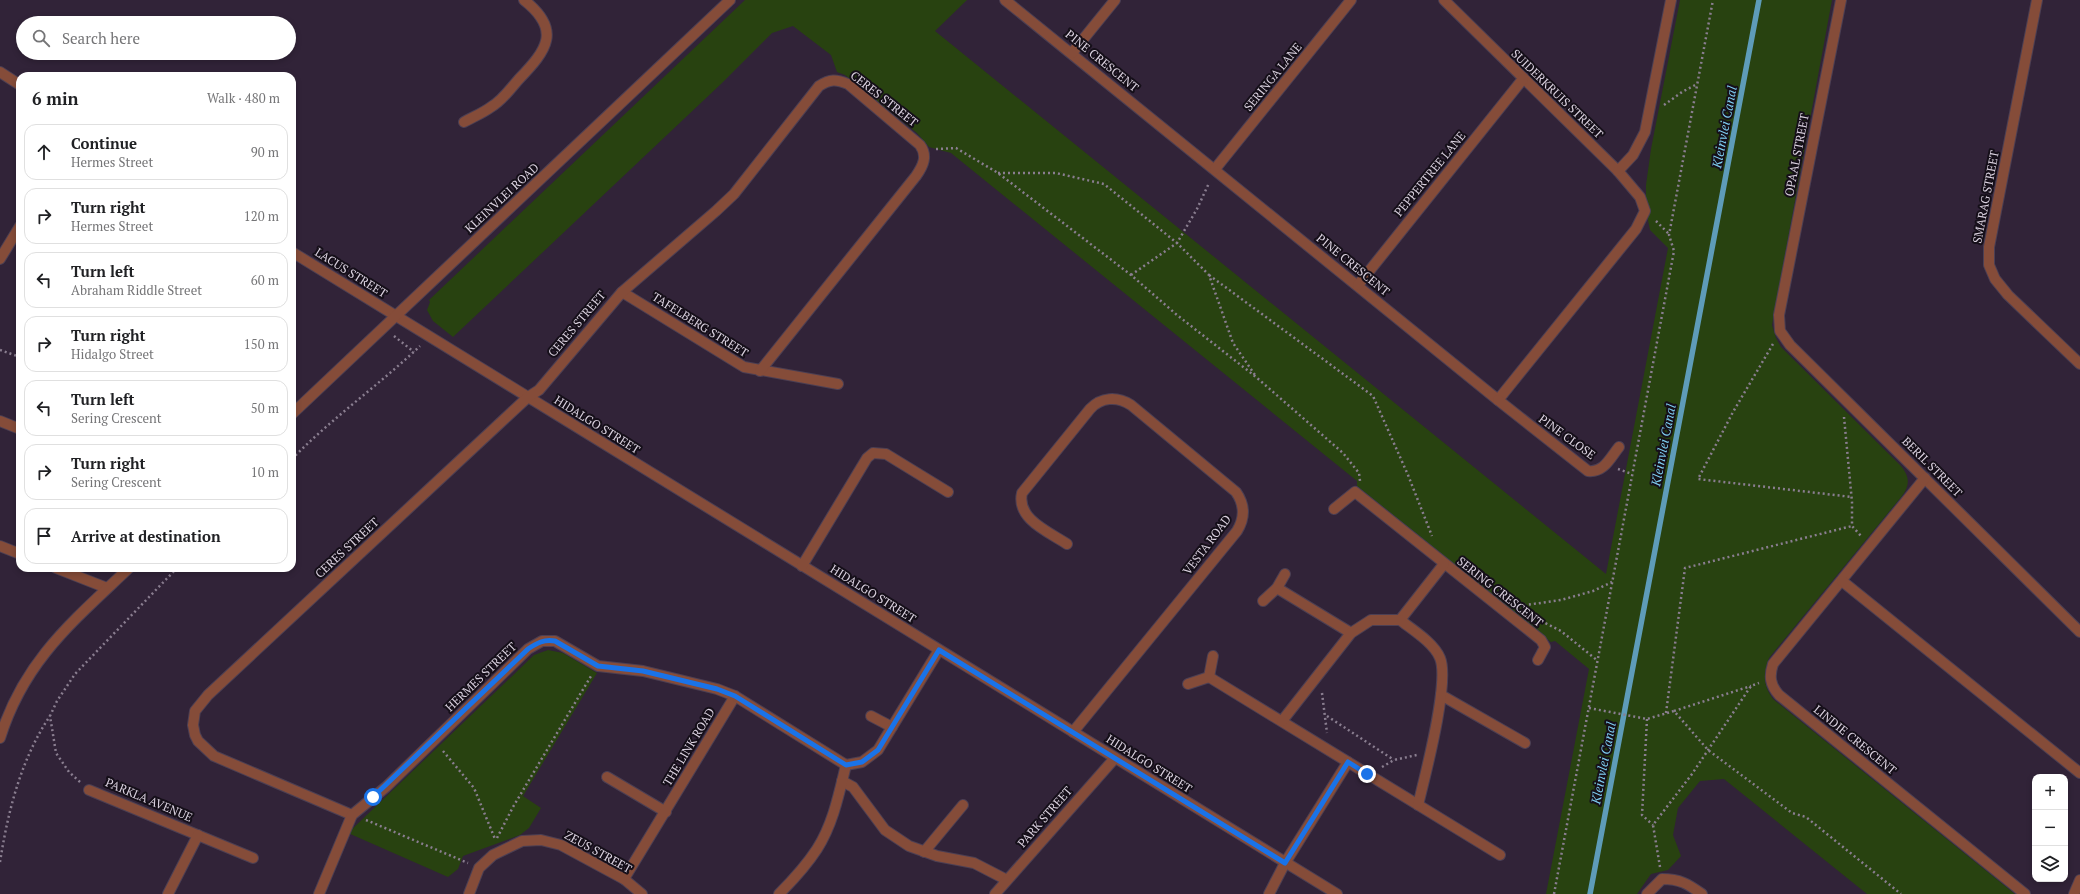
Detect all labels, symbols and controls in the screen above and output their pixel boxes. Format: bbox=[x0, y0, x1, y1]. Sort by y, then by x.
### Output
search box bbox=[16, 16, 296, 60]
icon: search bbox=[30, 27, 52, 49]
street label: PINE CRESCENT bbox=[1063, 27, 1142, 95]
text: Search here bbox=[62, 28, 140, 48]
street label: SERINGA LANE bbox=[1240, 39, 1305, 114]
street label: SUIDERKRUIS STREET bbox=[1508, 46, 1607, 142]
street label: CERES STREET bbox=[848, 68, 922, 130]
water label: Kleinvlei Canal bbox=[1707, 84, 1741, 171]
text: 6 min bbox=[32, 87, 79, 110]
text: Walk · 480 m bbox=[207, 89, 280, 107]
street label: OPAAL STREET bbox=[1781, 112, 1812, 198]
street label: PEPPERTREE LANE bbox=[1391, 128, 1468, 219]
text: Continue bbox=[71, 133, 137, 153]
icon: ahead bbox=[33, 141, 55, 163]
text: 90 m bbox=[251, 143, 279, 161]
street label: SMARAG STREET bbox=[1969, 149, 2002, 245]
text: Hermes Street bbox=[71, 153, 153, 171]
street label: KLEINVLEI ROAD bbox=[462, 160, 542, 236]
text: Turn right bbox=[71, 197, 146, 217]
icon: right bbox=[33, 205, 55, 227]
text: 120 m bbox=[244, 207, 279, 225]
text: Hermes Street bbox=[71, 217, 153, 235]
street label: PINE CRESCENT bbox=[1314, 231, 1393, 299]
street label: LACUS STREET bbox=[312, 244, 391, 301]
text: Turn left bbox=[71, 261, 135, 281]
icon: left bbox=[33, 269, 55, 291]
text: 60 m bbox=[251, 271, 279, 289]
text: Abraham Riddle Street bbox=[71, 281, 202, 299]
street label: CERES STREET bbox=[545, 287, 609, 360]
street label: TAFELBERG STREET bbox=[649, 289, 752, 361]
text: Turn right bbox=[71, 325, 146, 345]
icon: right bbox=[33, 333, 55, 355]
text: 150 m bbox=[244, 335, 279, 353]
text: Hidalgo Street bbox=[71, 345, 154, 363]
text: Turn left bbox=[71, 389, 135, 409]
street label: HIDALGO STREET bbox=[552, 392, 643, 457]
icon: left bbox=[33, 397, 55, 419]
text: 50 m bbox=[251, 399, 279, 417]
water label: Kleinvlei Canal bbox=[1646, 402, 1680, 489]
text: Sering Crescent bbox=[71, 409, 162, 427]
street label: PINE CLOSE bbox=[1536, 411, 1599, 462]
street label: BERIL STREET bbox=[1899, 434, 1966, 500]
text: Turn right bbox=[71, 453, 146, 473]
icon: right bbox=[33, 461, 55, 483]
text: 10 m bbox=[251, 463, 279, 481]
text: Sering Crescent bbox=[71, 473, 162, 491]
street label: VESTA ROAD bbox=[1179, 512, 1234, 578]
street label: CERES STREET bbox=[312, 514, 382, 581]
icon: arrive bbox=[33, 525, 55, 547]
text: Arrive at destination bbox=[71, 526, 221, 546]
street label: SERING CRESCENT bbox=[1454, 553, 1547, 630]
street label: HIDALGO STREET bbox=[828, 561, 919, 626]
street label: HERMES STREET bbox=[442, 639, 520, 714]
street label: LINDIE CRESCENT bbox=[1811, 702, 1900, 778]
street label: THE LINK ROAD bbox=[659, 705, 718, 789]
water label: Kleinvlei Canal bbox=[1586, 720, 1620, 807]
street label: HIDALGO STREET bbox=[1104, 731, 1195, 796]
route end bbox=[1358, 765, 1376, 783]
street label: PARKLA AVENUE bbox=[103, 774, 195, 825]
map controls bbox=[2032, 774, 2068, 882]
button: + bbox=[2032, 774, 2068, 810]
street label: PARK STREET bbox=[1014, 783, 1075, 850]
route start bbox=[364, 788, 382, 806]
button: − bbox=[2032, 810, 2068, 846]
street label: ZEUS STREET bbox=[562, 827, 635, 876]
button: layers bbox=[2032, 846, 2068, 882]

